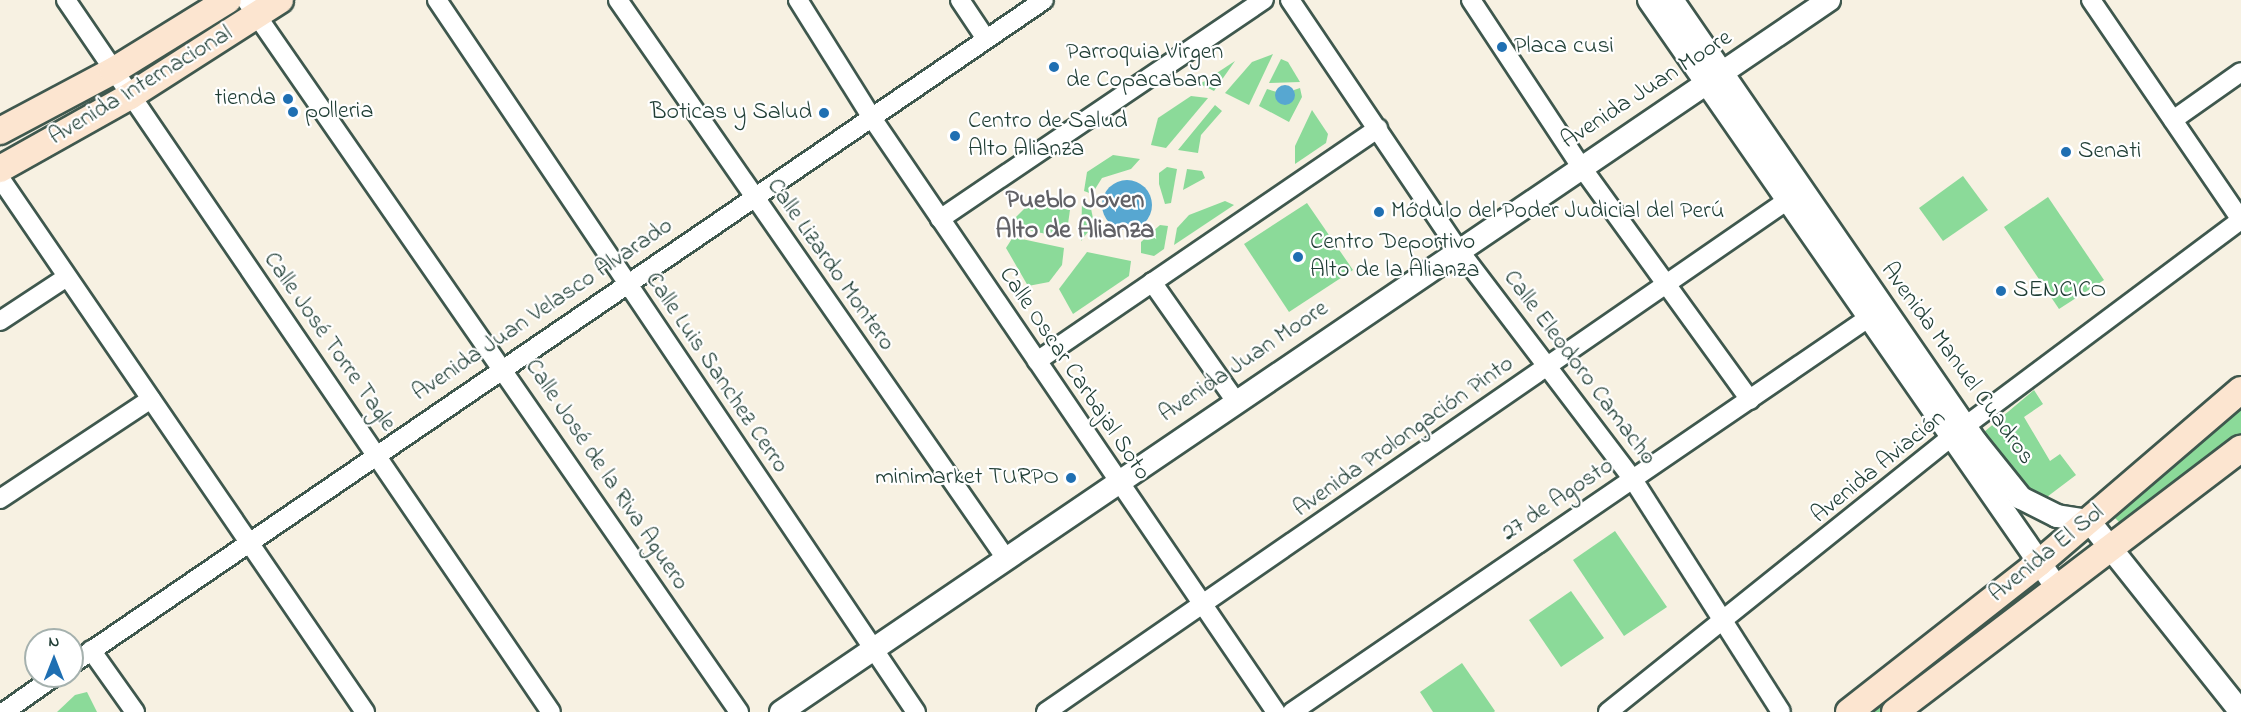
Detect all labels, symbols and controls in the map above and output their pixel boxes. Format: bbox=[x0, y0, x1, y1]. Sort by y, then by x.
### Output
street label: Avenida Internacional bbox=[44, 20, 238, 152]
street label: Avenida Juan Moore bbox=[1556, 24, 1738, 156]
place label: Placa cusi bbox=[1514, 33, 1614, 61]
place label: Parroquia Virgen de Copacabana bbox=[1066, 39, 1223, 95]
marker: Placa cusi bbox=[1495, 40, 1509, 54]
marker: Parroquia Virgen de Copacabana bbox=[1047, 60, 1061, 74]
place label: tienda bbox=[215, 85, 276, 113]
marker: tienda bbox=[281, 92, 295, 106]
place label: polleria bbox=[305, 98, 373, 126]
place label: Boticas y Salud bbox=[650, 99, 812, 127]
marker: polleria bbox=[286, 105, 300, 119]
marker: Boticas y Salud bbox=[817, 106, 831, 120]
place label: Centro de Salud Alto Alianza bbox=[968, 108, 1128, 164]
marker: Centro de Salud Alto Alianza bbox=[946, 127, 964, 145]
place label: Senati bbox=[2078, 138, 2141, 166]
marker: Senati bbox=[2059, 145, 2073, 159]
street label: Calle Lizardo Montero bbox=[760, 173, 900, 357]
district label: Pueblo Joven Alto de Alianza bbox=[996, 186, 1154, 248]
place label: Módulo del Poder Judicial del Perú bbox=[1391, 198, 1724, 226]
marker: Módulo del Poder Judicial del Perú bbox=[1372, 205, 1386, 219]
street label: Avenida Juan Velasco Alvarado bbox=[407, 212, 679, 408]
place label: Centro Deportivo Alto de la Alianza bbox=[1310, 229, 1480, 285]
street label: Calle José Torre Tagle bbox=[256, 247, 402, 437]
marker: Centro Deportivo Alto de la Alianza bbox=[1291, 250, 1305, 264]
street label: Avenida Manuel Cuadros bbox=[1874, 257, 2040, 471]
street label: Calle Oscar Carbajal Soto bbox=[992, 262, 1156, 486]
street label: Calle Eleodoro Camacho bbox=[1496, 265, 1662, 471]
street label: Calle Luis Sanchez Cerro bbox=[638, 267, 794, 479]
place label: SENCICO bbox=[2013, 277, 2106, 305]
marker: SENCICO bbox=[1994, 284, 2008, 298]
street label: Avenida Juan Moore bbox=[1154, 295, 1334, 429]
street label: Avenida Prolongación Pinto bbox=[1288, 350, 1520, 524]
street label: Calle José de la Riva Aguero bbox=[518, 354, 694, 596]
street label: Avenida Aviación bbox=[1806, 404, 1952, 530]
street label: 27 de Agosto bbox=[1497, 452, 1619, 548]
place label: minimarket TURPO bbox=[875, 464, 1059, 492]
marker: minimarket TURPO bbox=[1064, 471, 1078, 485]
street label: Avenida El Sol bbox=[1984, 499, 2110, 609]
north arrow bbox=[24, 628, 84, 688]
text: N bbox=[49, 630, 59, 654]

